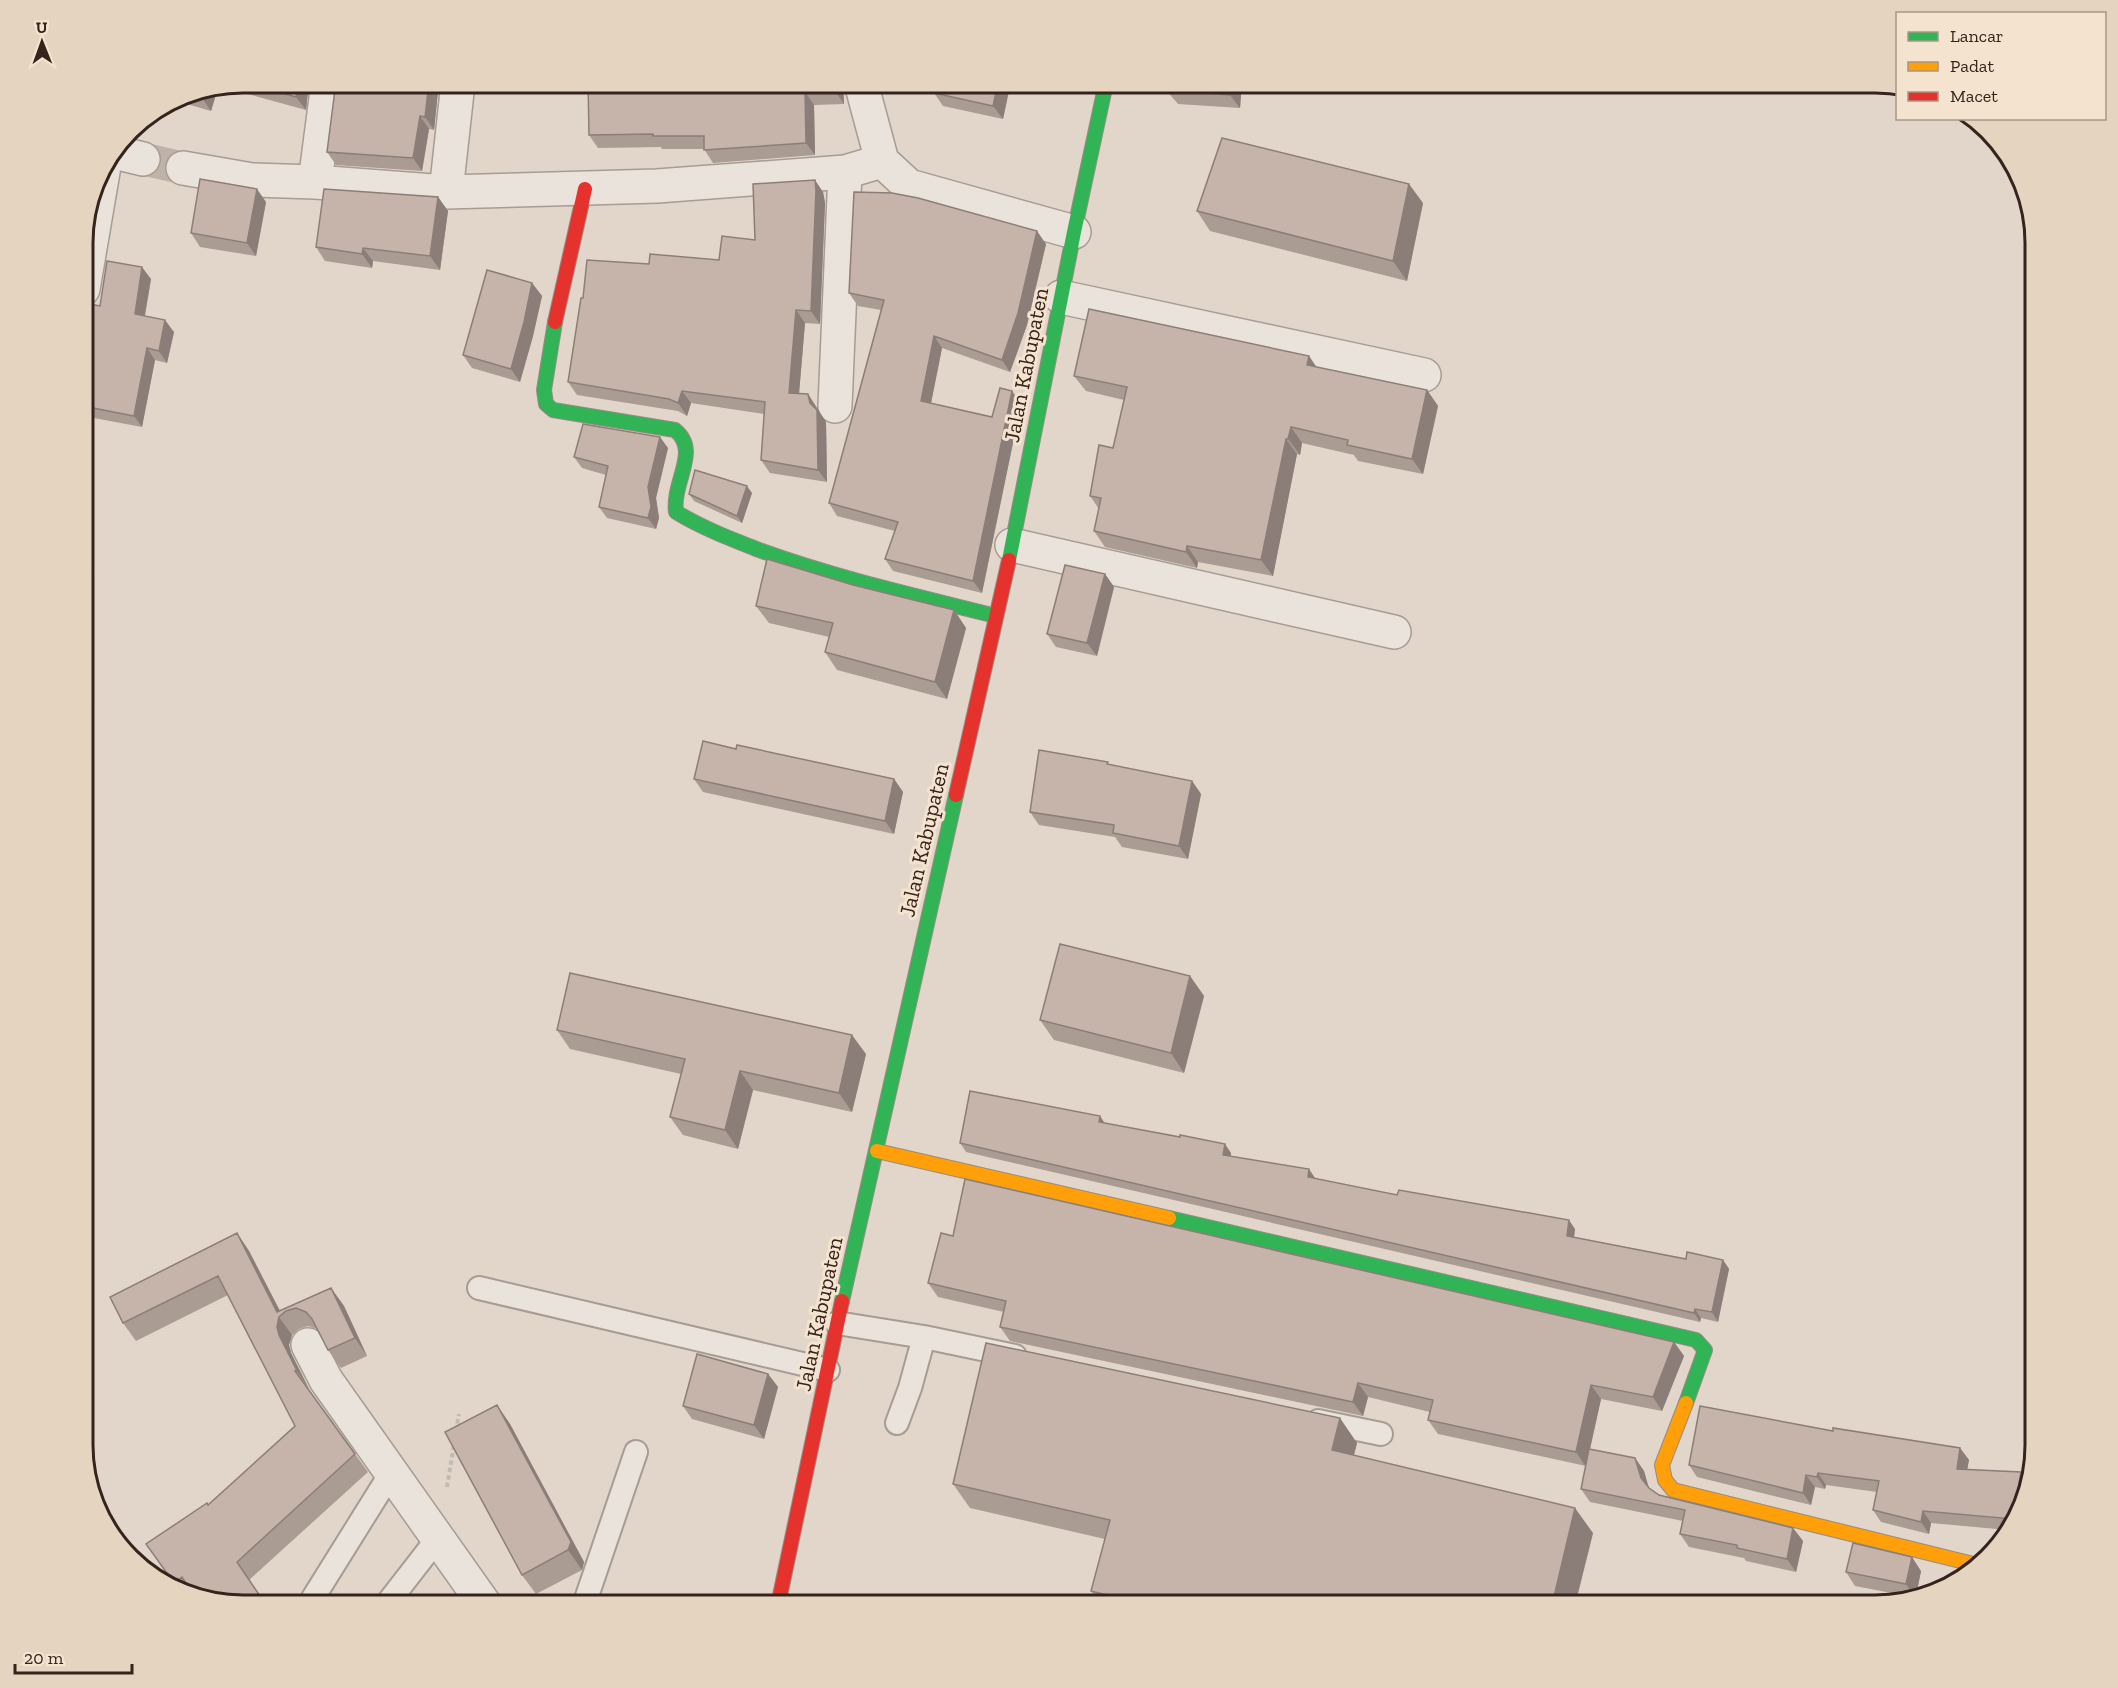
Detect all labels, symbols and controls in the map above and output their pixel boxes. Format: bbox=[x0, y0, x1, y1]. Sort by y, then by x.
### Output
north arrow bbox=[12, 12, 72, 72]
legend bbox=[1896, 12, 2106, 120]
text: U bbox=[36, 18, 48, 37]
text: Lancar bbox=[1950, 25, 2003, 47]
text: Padat bbox=[1950, 55, 1994, 77]
text: Macet bbox=[1950, 85, 1998, 107]
street label: Jalan Kabupaten bbox=[998, 285, 1054, 445]
street label: Jalan Kabupaten bbox=[893, 760, 955, 919]
street label: Jalan Kabupaten bbox=[789, 1234, 849, 1394]
scale bar bbox=[15, 1637, 132, 1675]
text: 20 m bbox=[24, 1647, 64, 1669]

